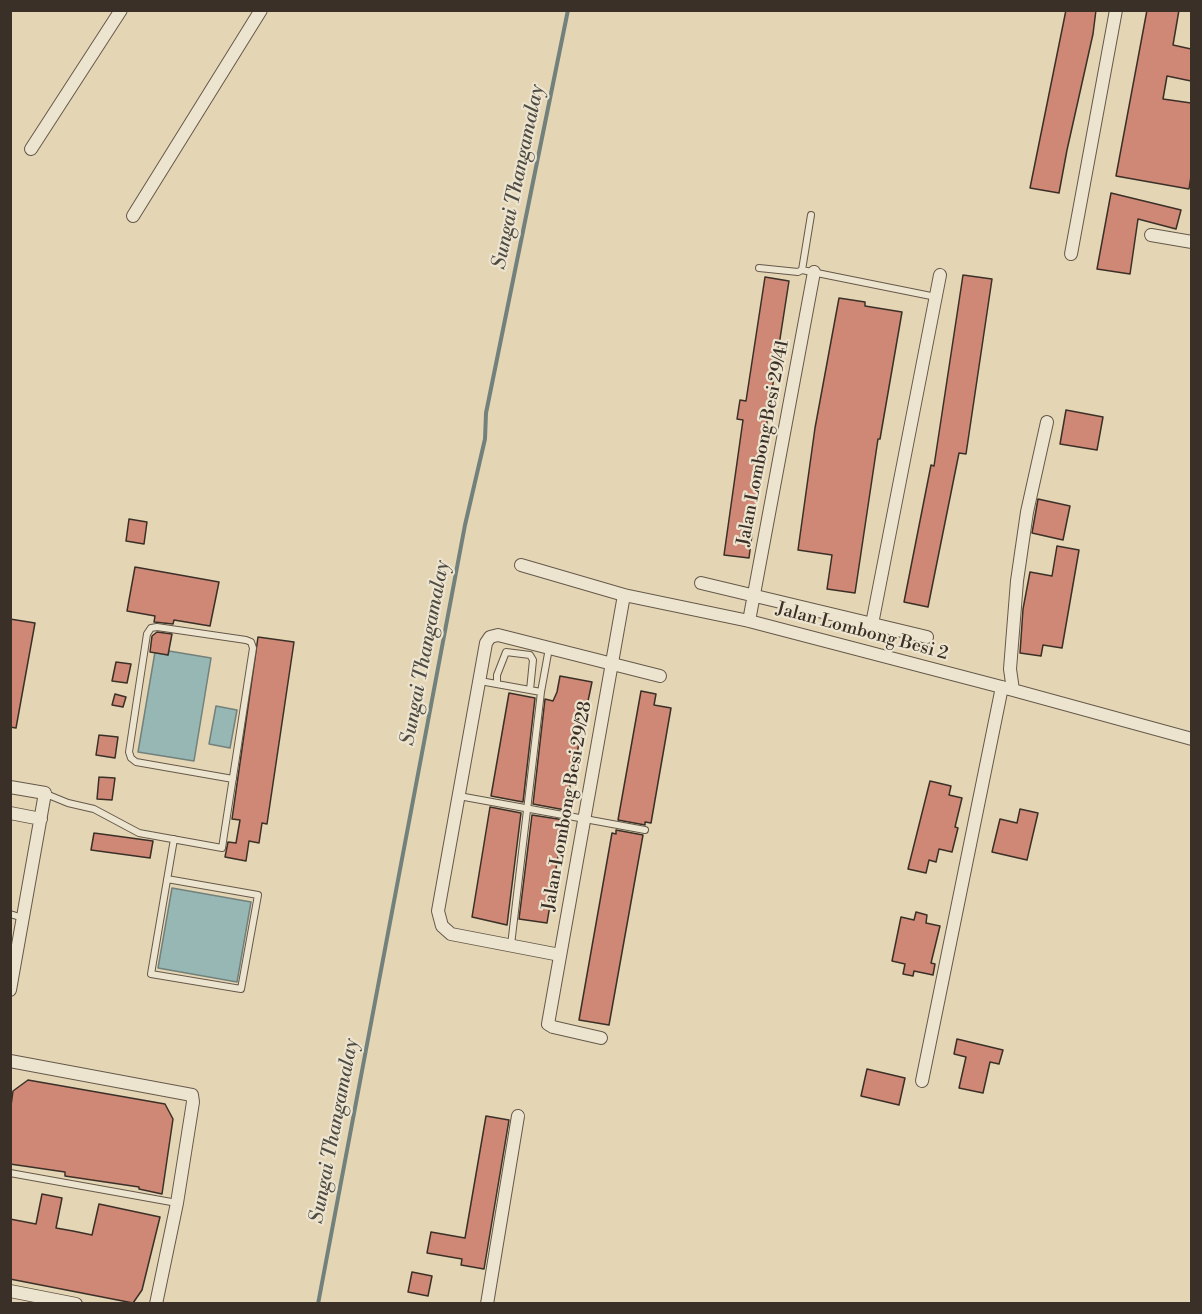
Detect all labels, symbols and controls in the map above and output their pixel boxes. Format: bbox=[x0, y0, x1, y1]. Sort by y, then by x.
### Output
water label: Sungai Thangamalay bbox=[488, 83, 550, 271]
street label: Jalan Lombong Besi 29/41 bbox=[733, 338, 795, 548]
water label: Sungai Thangamalay bbox=[396, 558, 456, 748]
street label: Jalan Lombong Besi 2 bbox=[774, 599, 950, 665]
street label: Jalan Lombong Besi 29/28 bbox=[539, 699, 597, 913]
water label: Sungai Thangamalay bbox=[305, 1036, 365, 1226]

